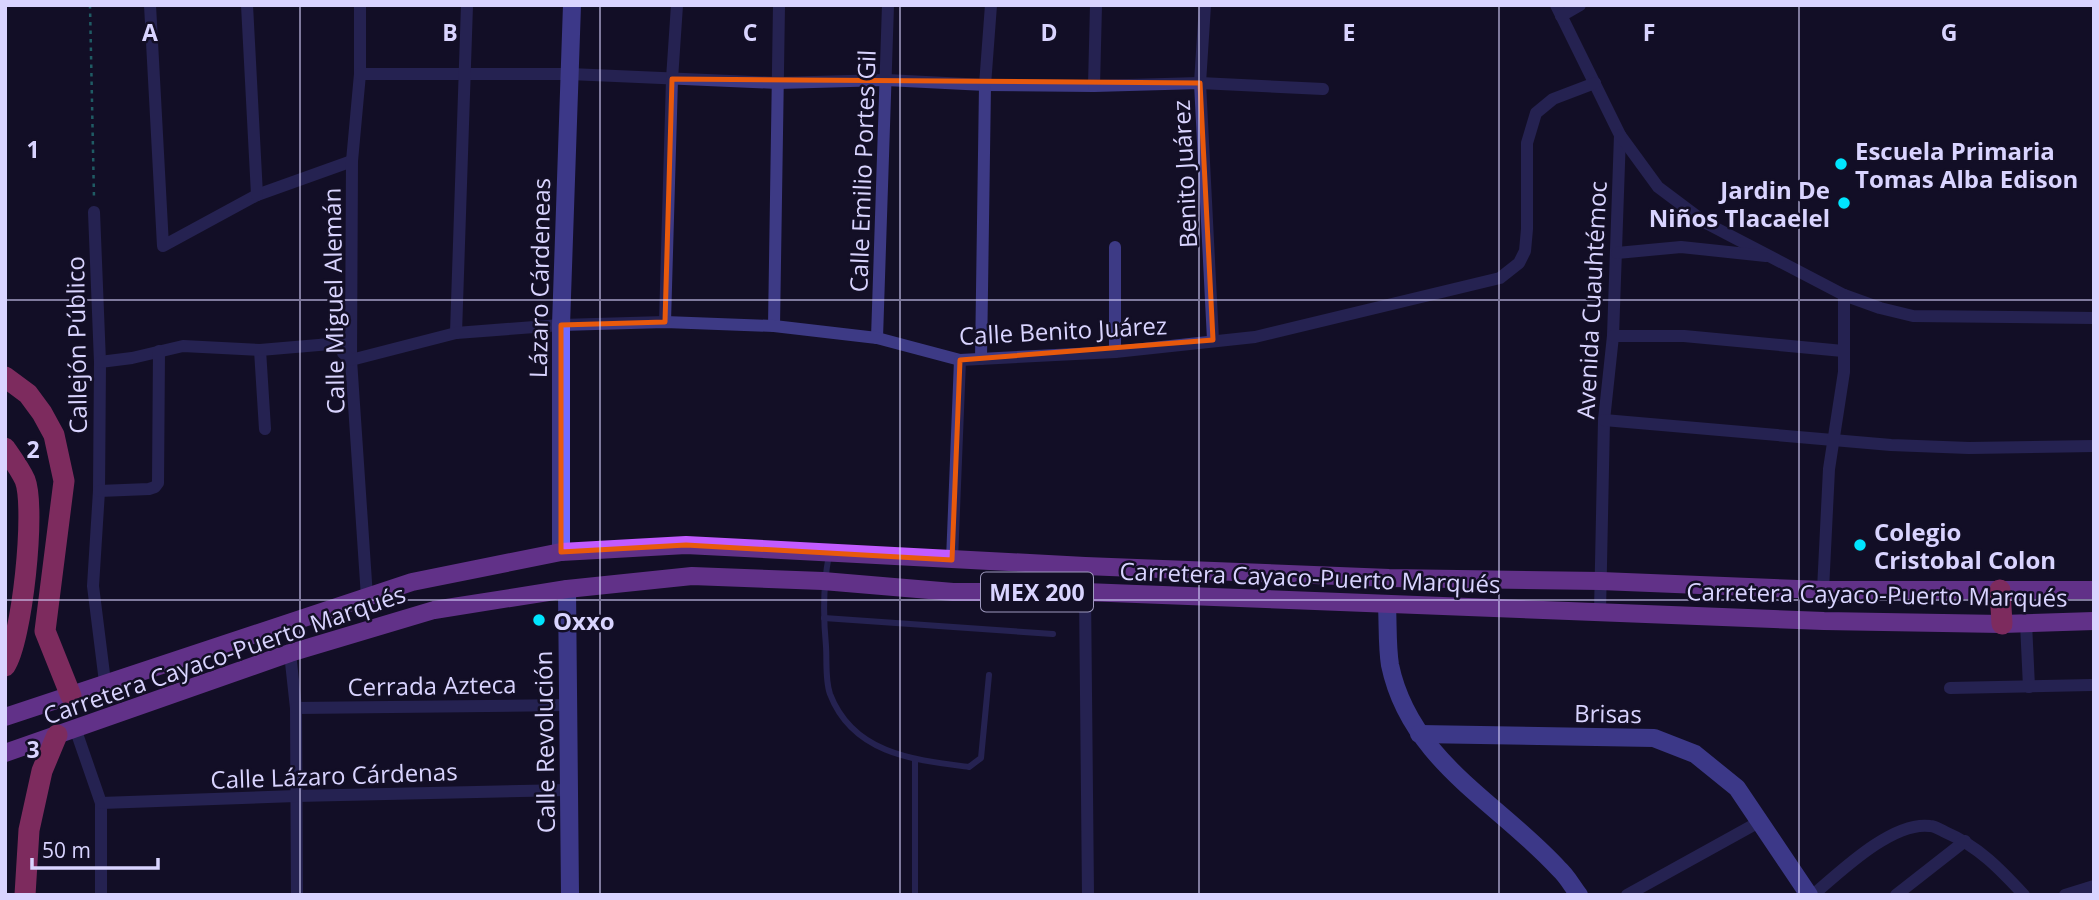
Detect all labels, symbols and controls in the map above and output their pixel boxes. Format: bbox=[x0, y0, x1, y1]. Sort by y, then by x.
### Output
text: A bbox=[142, 16, 158, 48]
text: B bbox=[442, 16, 458, 48]
text: C bbox=[743, 16, 757, 48]
text: D bbox=[1040, 16, 1058, 48]
text: E bbox=[1343, 16, 1355, 48]
text: F bbox=[1643, 16, 1655, 48]
text: G bbox=[1941, 16, 1957, 48]
street label: Calle Emilio Portes Gil bbox=[841, 49, 883, 293]
street label: Benito Juárez bbox=[1164, 99, 1204, 249]
text: 1 bbox=[26, 133, 40, 165]
place label: Escuela Primaria Tomas Alba Edison bbox=[1855, 134, 2078, 195]
marker: Escuela Primaria Tomas Alba Edison bbox=[1833, 156, 1849, 172]
place label: Jardin De Niños Tlacaelel bbox=[1649, 173, 1830, 234]
street label: Lázaro Cárdeneas bbox=[521, 178, 557, 378]
street label: Avenida Cuauhtémoc bbox=[1568, 180, 1614, 420]
street label: Calle Miguel Alemán bbox=[315, 188, 351, 414]
marker: Jardin De Niños Tlacaelel bbox=[1836, 195, 1852, 211]
street label: Callejón Público bbox=[58, 256, 94, 434]
street label: Calle Benito Juárez bbox=[958, 308, 1168, 352]
text: 2 bbox=[26, 433, 40, 465]
place label: Colegio Cristobal Colon bbox=[1874, 515, 2056, 576]
marker: Colegio Cristobal Colon bbox=[1852, 537, 1868, 553]
street label: Carretera Cayaco-Puerto Marqués bbox=[1119, 554, 1501, 600]
road number: MEX 200 bbox=[981, 572, 1093, 612]
street label: Carretera Cayaco-Puerto Marqués bbox=[1686, 574, 2068, 614]
street label: Carretera Cayaco-Puerto Marqués bbox=[38, 576, 410, 732]
place label: Oxxo bbox=[553, 604, 615, 637]
marker: Oxxo bbox=[531, 612, 547, 628]
street label: Calle Revolución bbox=[526, 650, 562, 834]
street label: Cerrada Azteca bbox=[347, 667, 517, 703]
street label: Brisas bbox=[1574, 696, 1642, 730]
text: 3 bbox=[26, 733, 40, 765]
street label: Calle Lázaro Cárdenas bbox=[210, 754, 458, 796]
scale bar bbox=[32, 827, 158, 871]
text: 50 m bbox=[42, 836, 91, 864]

